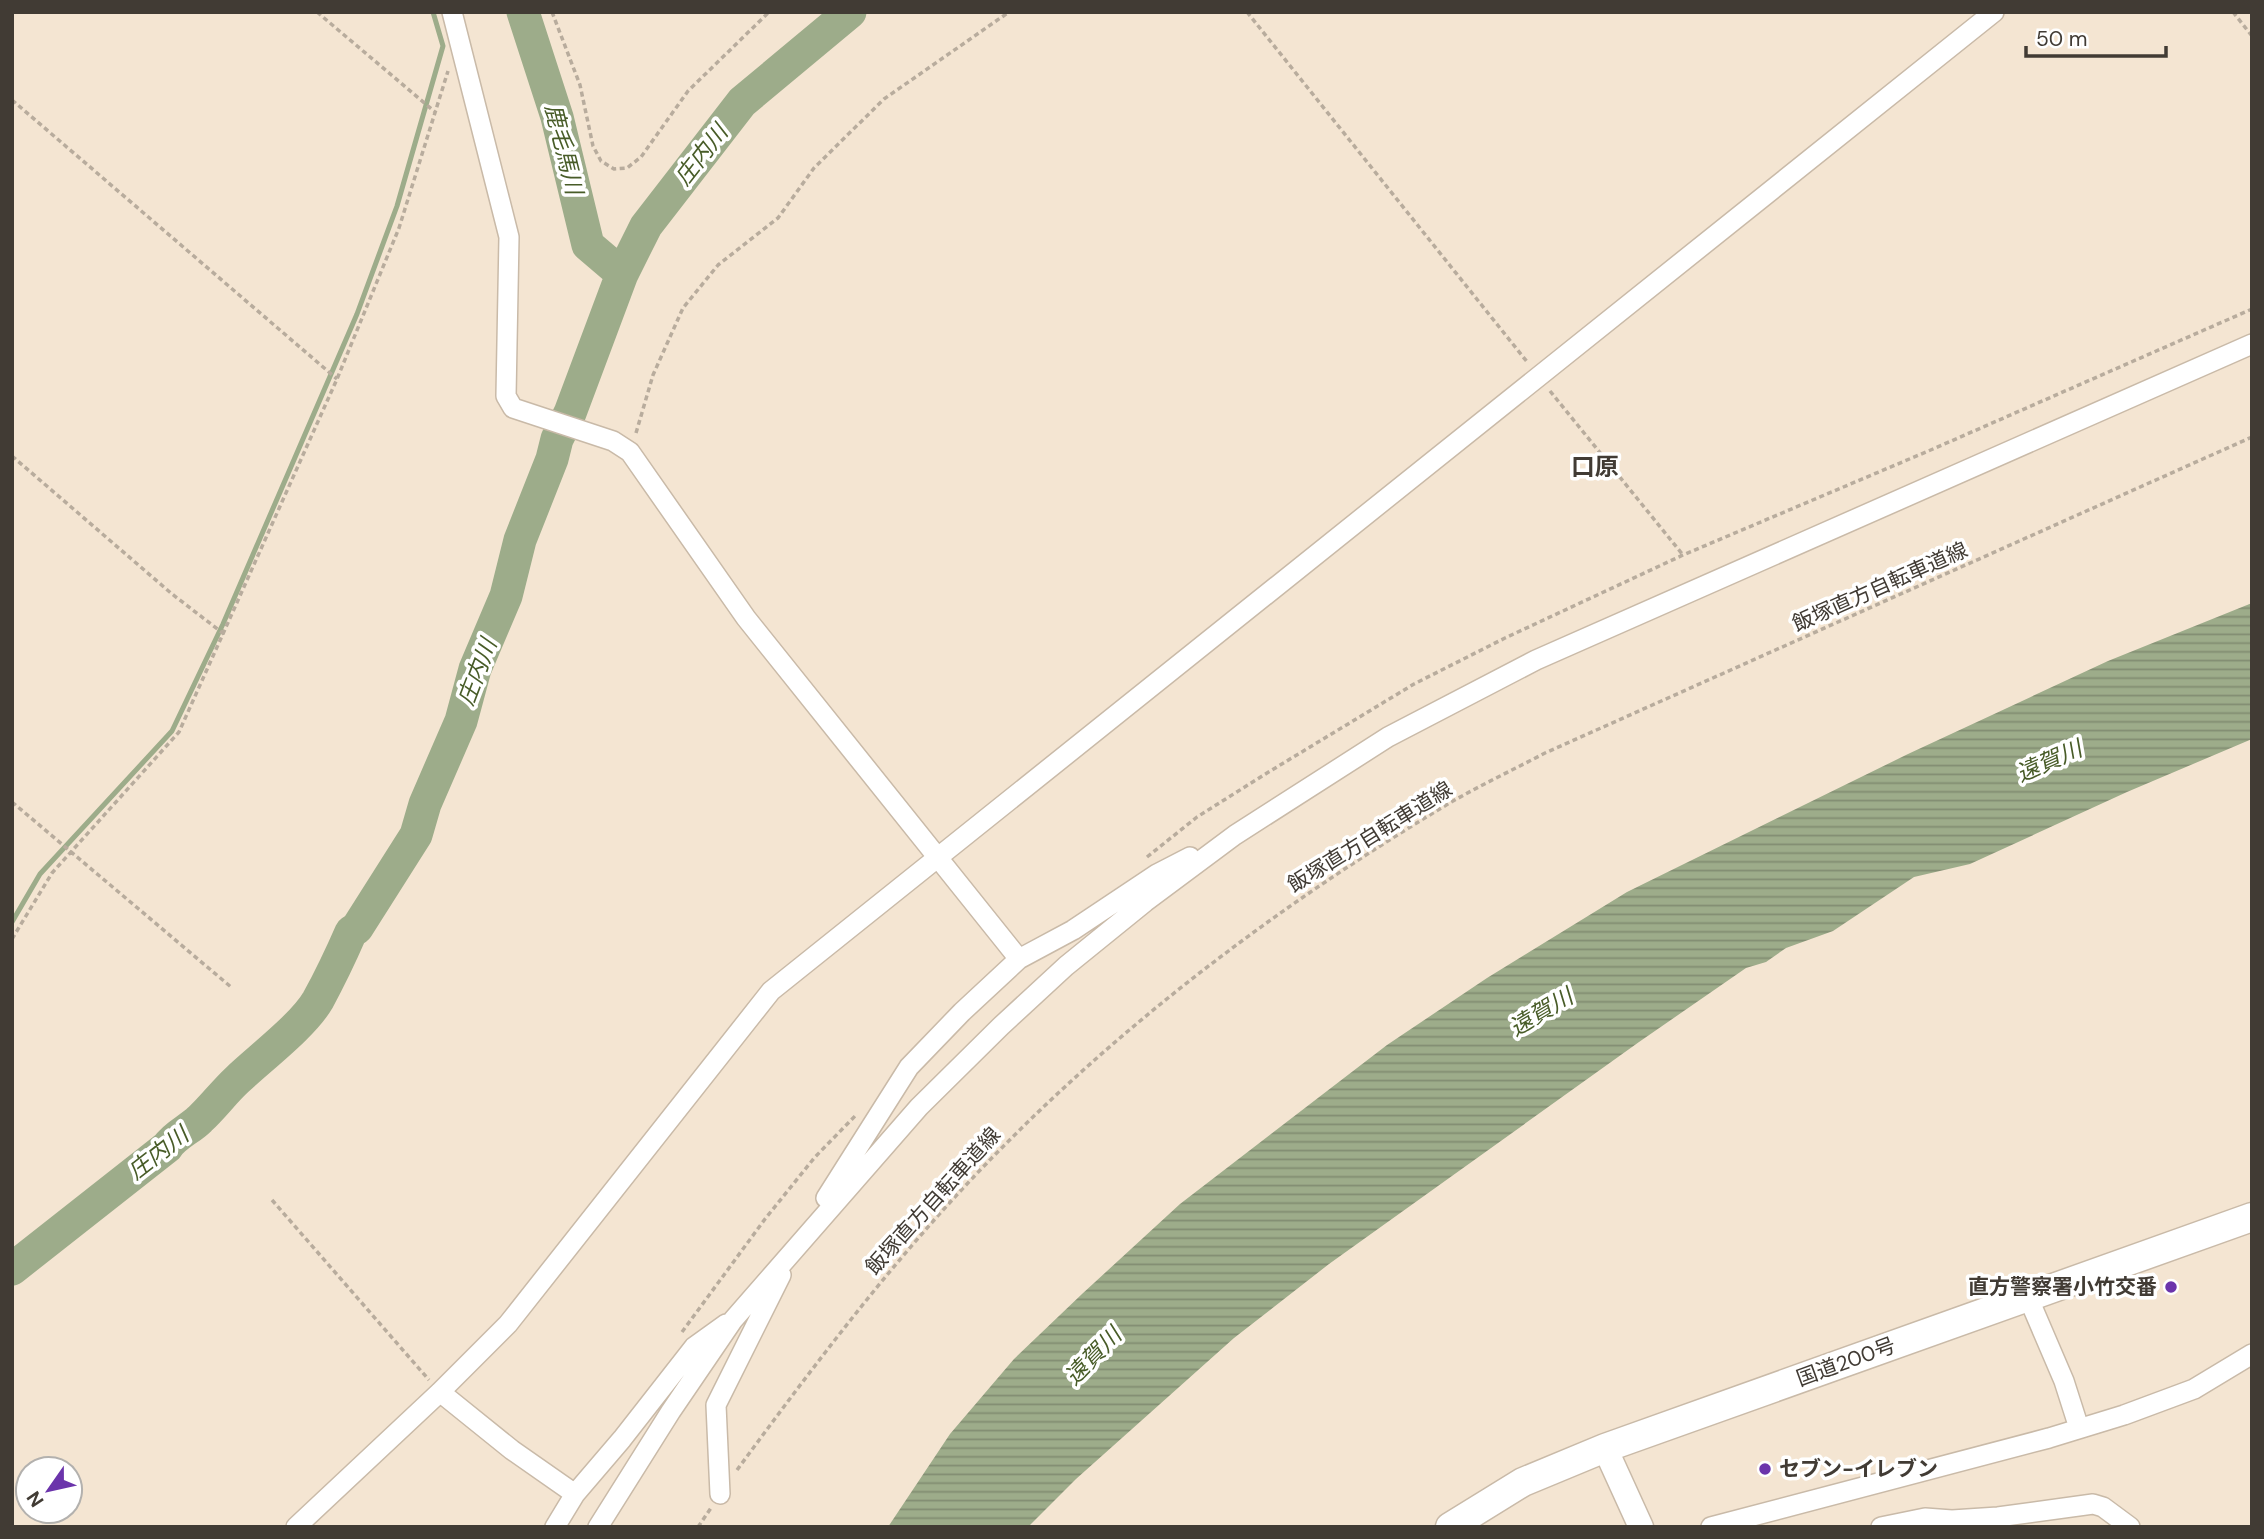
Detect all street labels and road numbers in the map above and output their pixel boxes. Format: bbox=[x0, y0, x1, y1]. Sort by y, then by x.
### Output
street label: 飯塚直方自転車道線 bbox=[1788, 536, 1972, 638]
street label: 飯塚直方自転車道線 bbox=[1282, 775, 1458, 899]
street label: 飯塚直方自転車道線 bbox=[859, 1121, 1007, 1281]
street label: 国道200号 bbox=[1793, 1331, 1899, 1393]

